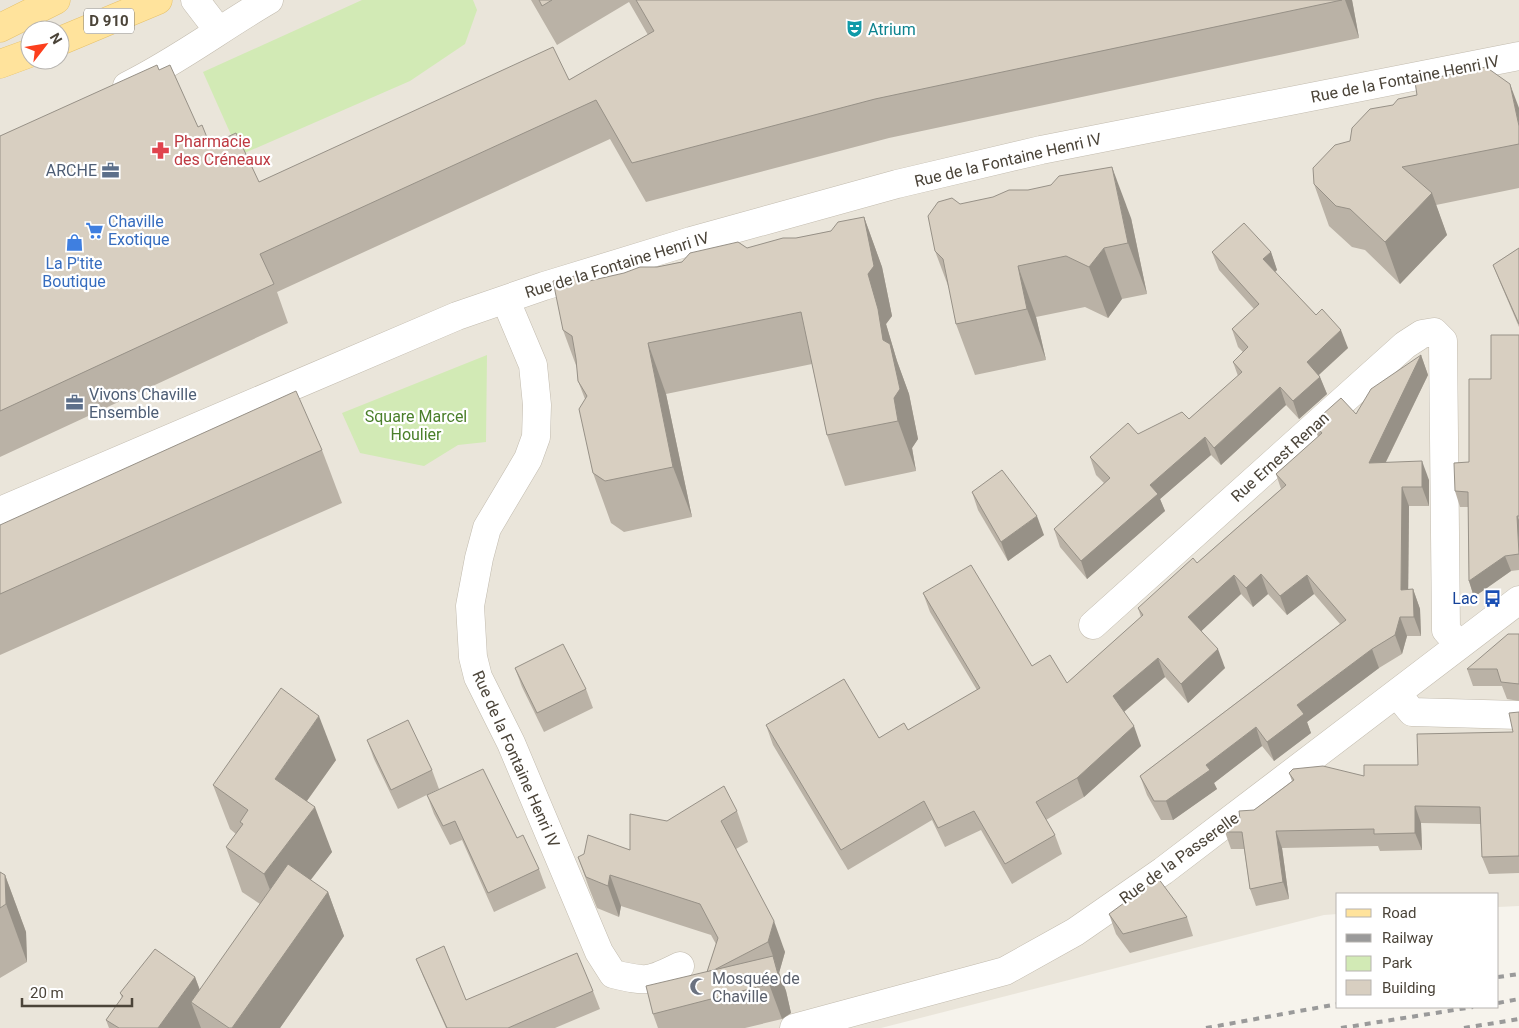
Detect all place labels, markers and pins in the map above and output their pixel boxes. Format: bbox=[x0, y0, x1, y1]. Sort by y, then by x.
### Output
theatre icon: Atrium bbox=[844, 19, 864, 39]
place label: Atrium bbox=[868, 20, 916, 39]
place label: Pharmacie des Créneaux bbox=[174, 132, 271, 169]
pharmacy icon: Pharmacie des Créneaux bbox=[150, 140, 170, 160]
office icon: ARCHE bbox=[101, 160, 121, 180]
place label: ARCHE bbox=[46, 161, 97, 180]
place label: Chaville Exotique bbox=[108, 212, 170, 249]
supermarket icon: Chaville Exotique bbox=[84, 220, 104, 240]
shop icon: La P'tite Boutique bbox=[64, 232, 84, 252]
place label: La P'tite Boutique bbox=[42, 254, 106, 291]
place label: Vivons Chaville Ensemble bbox=[89, 385, 197, 422]
office icon: Vivons Chaville Ensemble bbox=[65, 393, 85, 413]
bus stop icon: Lac bbox=[1482, 588, 1502, 608]
place label: Lac bbox=[1452, 589, 1478, 608]
place label: Mosquée de Chaville bbox=[712, 969, 800, 1006]
mosque icon: Mosquée de Chaville bbox=[688, 977, 708, 997]

